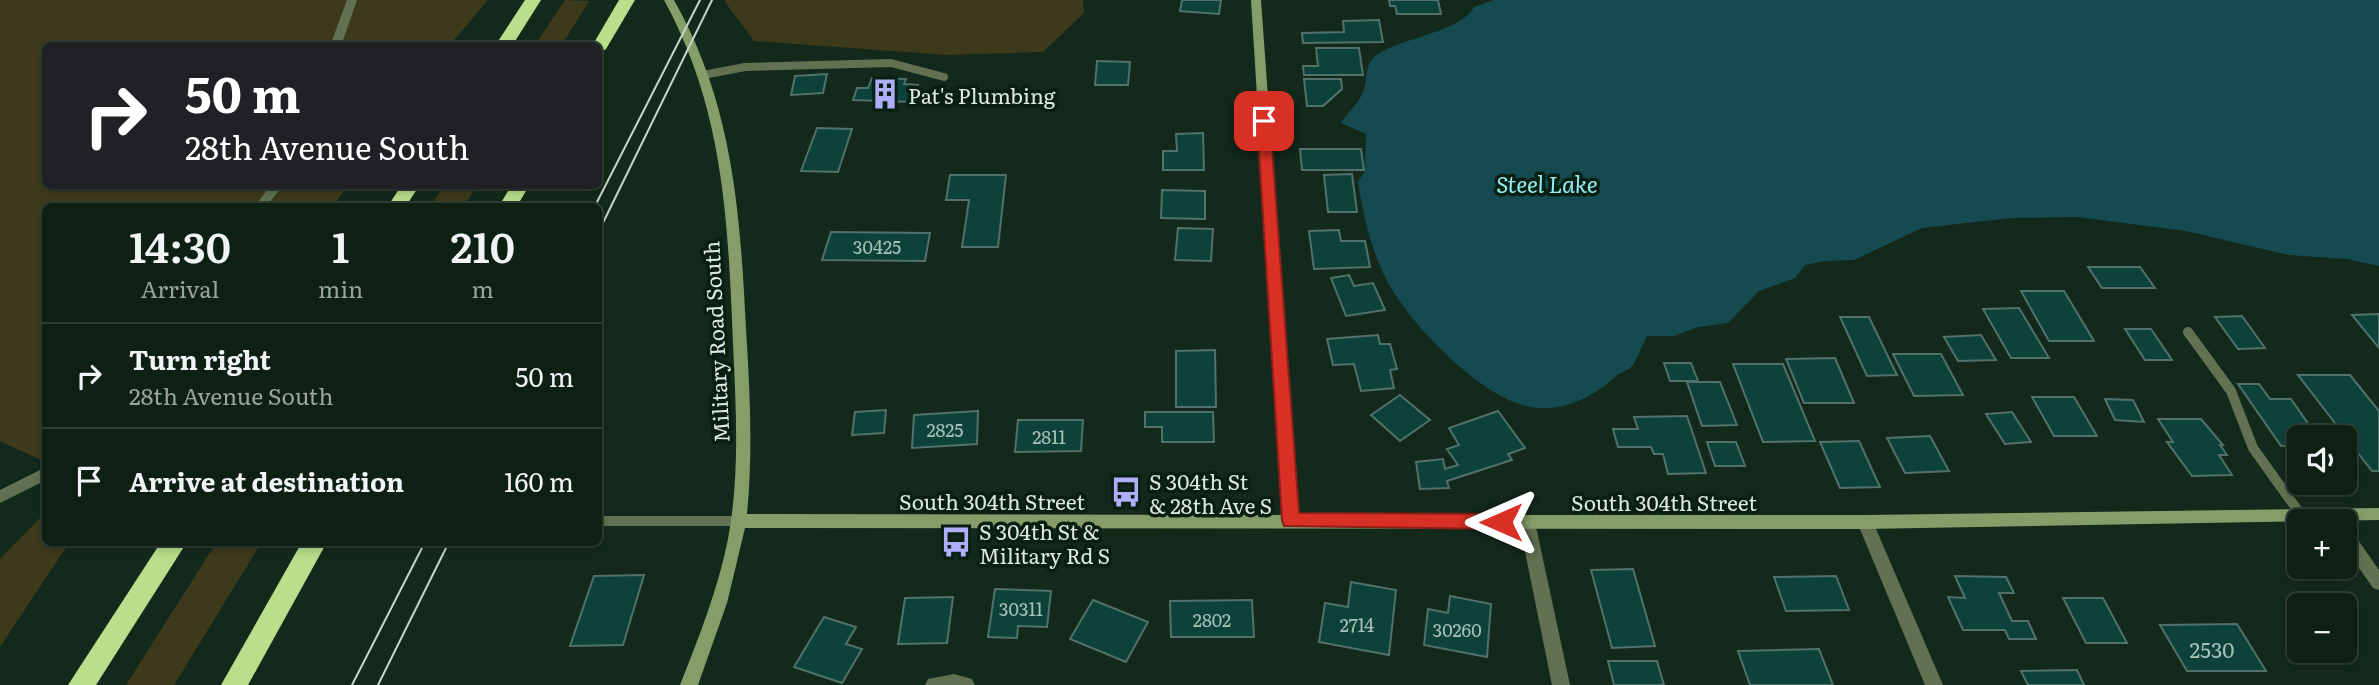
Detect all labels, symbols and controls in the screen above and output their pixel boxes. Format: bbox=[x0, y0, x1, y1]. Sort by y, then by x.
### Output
text: 50 m bbox=[185, 55, 301, 128]
icon: right bbox=[70, 70, 161, 161]
building icon: Pat's Plumbing bbox=[868, 77, 902, 111]
place label: Pat's Plumbing bbox=[908, 79, 1056, 110]
pin bbox=[1234, 91, 1294, 151]
icon: arrive bbox=[1245, 102, 1283, 140]
text: 28th Avenue South bbox=[185, 122, 469, 170]
water label: Steel Lake bbox=[1496, 166, 1598, 200]
text: 14:30 bbox=[129, 214, 231, 276]
text: 1 bbox=[332, 214, 349, 276]
text: 210 bbox=[450, 214, 515, 276]
house number: 30425 bbox=[853, 233, 901, 260]
street label: Military Road South bbox=[694, 240, 736, 444]
text: Arrival bbox=[141, 271, 219, 305]
text: min bbox=[318, 271, 363, 305]
text: m bbox=[471, 271, 494, 305]
text: Turn right bbox=[129, 339, 271, 378]
text: 50 m bbox=[515, 356, 574, 395]
icon: right bbox=[70, 357, 108, 395]
text: 28th Avenue South bbox=[129, 378, 333, 412]
house number: 2825 bbox=[926, 416, 964, 443]
house number: 2811 bbox=[1032, 423, 1066, 450]
map controls bbox=[2287, 425, 2357, 663]
button: sound bbox=[2287, 425, 2357, 495]
text: Arrive at destination bbox=[129, 461, 404, 500]
text: 160 m bbox=[504, 461, 574, 500]
icon: arrive bbox=[70, 462, 108, 500]
place label: S 304th St & 28th Ave S bbox=[1149, 465, 1272, 520]
bus stop icon: S 304th St & 28th Ave S bbox=[1109, 475, 1143, 509]
street label: South 304th Street bbox=[899, 485, 1085, 516]
position arrow bbox=[1464, 485, 1538, 559]
street label: South 304th Street bbox=[1571, 486, 1757, 517]
button: + bbox=[2287, 509, 2357, 579]
place label: S 304th St & Military Rd S bbox=[979, 515, 1110, 570]
bus stop icon: S 304th St & Military Rd S bbox=[939, 525, 973, 559]
button: − bbox=[2287, 593, 2357, 663]
house number: 30311 bbox=[999, 595, 1043, 622]
house number: 2802 bbox=[1193, 606, 1231, 633]
house number: 2714 bbox=[1340, 611, 1374, 638]
house number: 30260 bbox=[1432, 616, 1482, 643]
house number: 2530 bbox=[2190, 633, 2234, 664]

